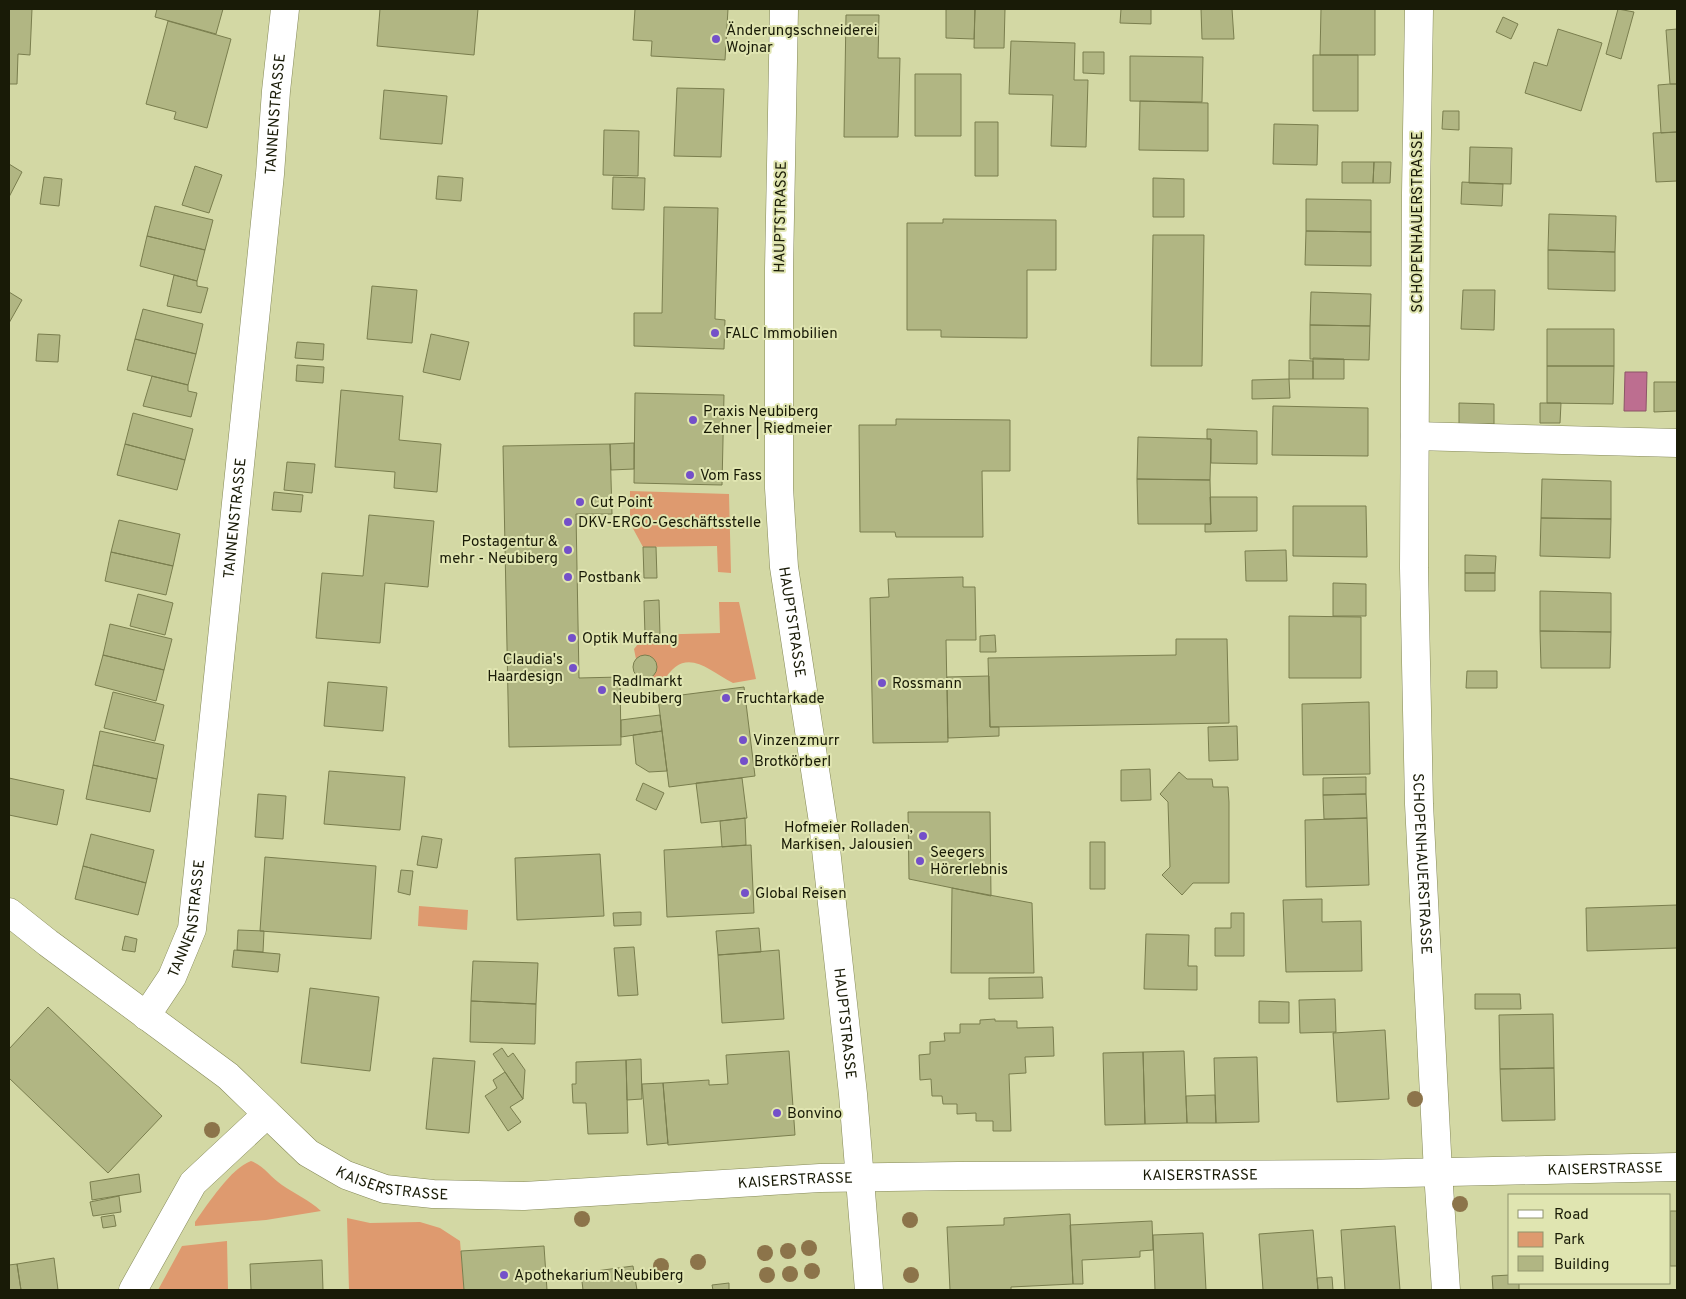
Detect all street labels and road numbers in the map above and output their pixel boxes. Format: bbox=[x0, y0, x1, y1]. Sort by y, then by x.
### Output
street label: TANNENSTRASSE bbox=[262, 53, 291, 175]
street label: SCHOPENHAUERSTRASSE bbox=[1409, 131, 1428, 313]
street label: HAUPTSTRASSE bbox=[771, 161, 792, 273]
street label: TANNENSTRASSE bbox=[220, 457, 252, 580]
street label: HAUPTSTRASSE bbox=[773, 566, 809, 679]
street label: SCHOPENHAUERSTRASSE bbox=[1407, 773, 1435, 955]
street label: TANNENSTRASSE bbox=[165, 859, 210, 981]
street label: HAUPTSTRASSE bbox=[828, 967, 859, 1080]
street label: KAISERSTRASSE bbox=[1547, 1159, 1663, 1181]
street label: KAISERSTRASSE bbox=[332, 1163, 449, 1205]
street label: KAISERSTRASSE bbox=[1142, 1167, 1258, 1186]
street label: KAISERSTRASSE bbox=[737, 1170, 853, 1194]

